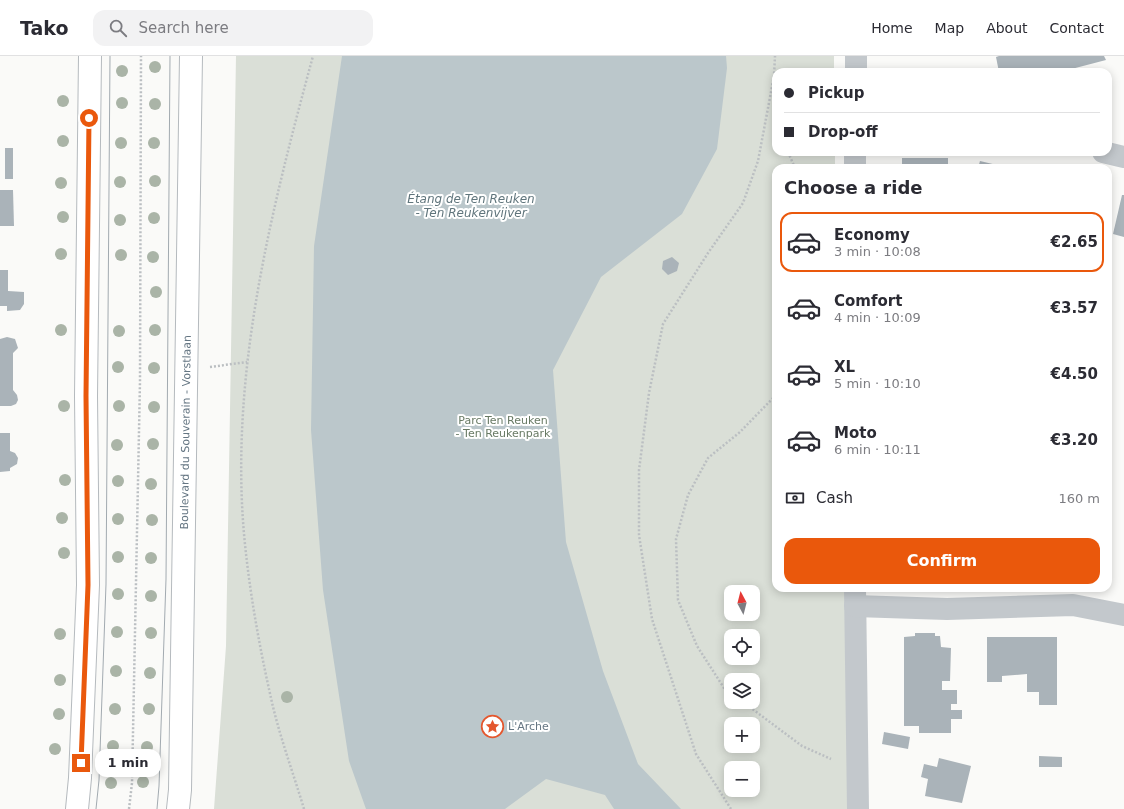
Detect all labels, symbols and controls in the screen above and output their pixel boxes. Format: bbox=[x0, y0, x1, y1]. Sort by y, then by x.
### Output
search box bbox=[93, 10, 373, 46]
text: Tako bbox=[20, 17, 69, 39]
icon: search bbox=[107, 17, 129, 39]
text: Search here bbox=[139, 19, 229, 37]
text: Home bbox=[871, 20, 913, 36]
text: Map bbox=[935, 20, 964, 36]
text: About bbox=[986, 20, 1028, 36]
text: Contact bbox=[1050, 20, 1104, 36]
text: Pickup bbox=[808, 84, 864, 102]
route start bbox=[80, 109, 98, 127]
text: Drop-off bbox=[808, 123, 878, 141]
text: Choose a ride bbox=[784, 177, 923, 198]
water label: Étang de Ten Reuken - Ten Reukenvijver bbox=[407, 191, 535, 220]
icon: car bbox=[786, 224, 822, 260]
text: Economy bbox=[834, 226, 910, 244]
text: €2.65 bbox=[1051, 233, 1098, 251]
text: 3 min · 10:08 bbox=[834, 244, 921, 259]
icon: car bbox=[786, 290, 822, 326]
text: Comfort bbox=[834, 292, 902, 310]
text: €3.57 bbox=[1051, 299, 1098, 317]
text: 4 min · 10:09 bbox=[834, 310, 921, 325]
street label: Boulevard du Souverain - Vorstlaan bbox=[177, 335, 193, 529]
icon: car bbox=[786, 356, 822, 392]
text: XL bbox=[834, 358, 855, 376]
text: €4.50 bbox=[1051, 365, 1098, 383]
text: 5 min · 10:10 bbox=[834, 376, 921, 391]
park label: Parc Ten Reuken - Ten Reukenpark bbox=[456, 414, 551, 440]
icon: car bbox=[786, 422, 822, 458]
text: Moto bbox=[834, 424, 877, 442]
text: €3.20 bbox=[1051, 431, 1098, 449]
text: 6 min · 10:11 bbox=[834, 442, 921, 457]
icon: cash bbox=[784, 487, 806, 509]
text: Cash bbox=[816, 489, 853, 507]
text: 160 m bbox=[1058, 491, 1100, 506]
button: Confirm bbox=[784, 538, 1100, 584]
north arrow bbox=[724, 585, 760, 621]
map controls bbox=[724, 585, 760, 797]
button: locate bbox=[724, 629, 760, 665]
button: layers bbox=[724, 673, 760, 709]
place icon: L'Arche bbox=[480, 713, 506, 739]
button: + bbox=[724, 717, 760, 753]
place label: L'Arche bbox=[508, 720, 549, 733]
callout: 1 min bbox=[95, 749, 161, 777]
route end bbox=[72, 754, 90, 772]
text: 1 min bbox=[108, 755, 148, 770]
button: − bbox=[724, 761, 760, 797]

